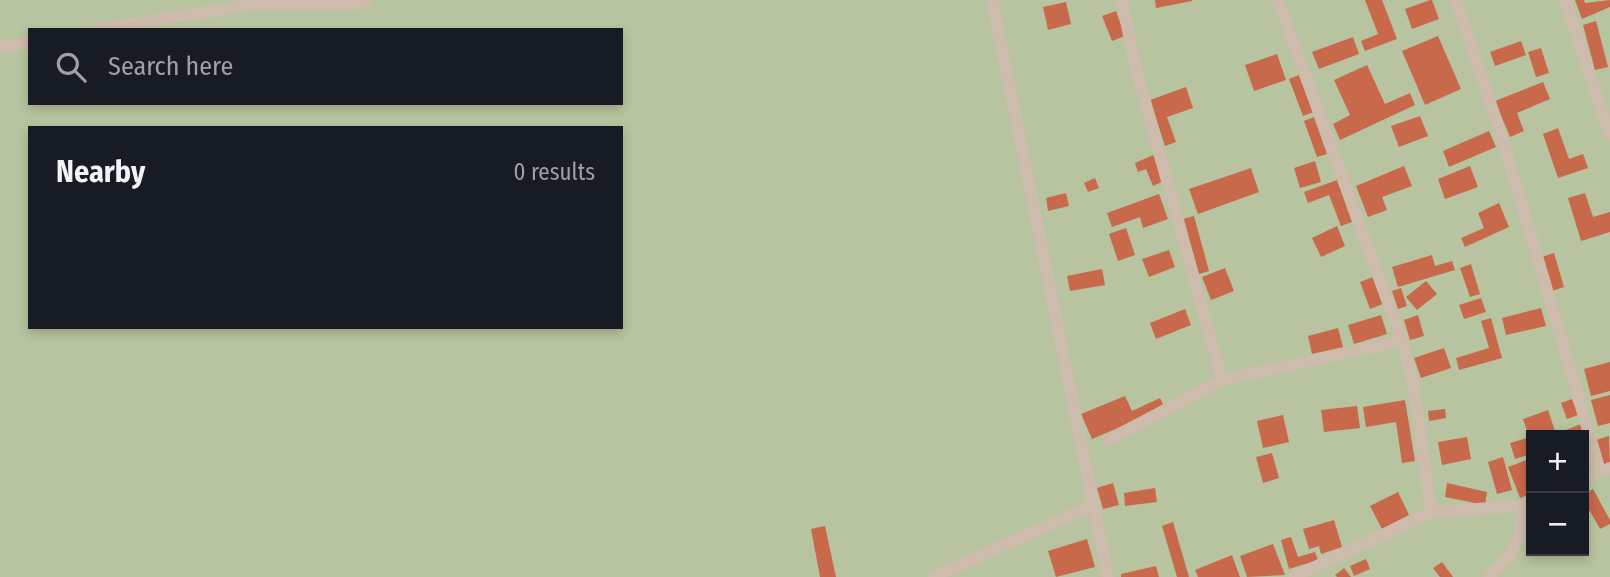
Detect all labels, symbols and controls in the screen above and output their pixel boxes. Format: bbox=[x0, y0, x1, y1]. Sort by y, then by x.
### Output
search box bbox=[28, 28, 623, 105]
icon: search bbox=[52, 48, 90, 86]
text: Search here bbox=[108, 51, 233, 82]
text: Nearby bbox=[56, 154, 145, 190]
text: 0 results bbox=[514, 158, 595, 186]
map controls bbox=[1526, 430, 1589, 556]
button: + bbox=[1526, 430, 1589, 493]
button: − bbox=[1526, 493, 1589, 556]

